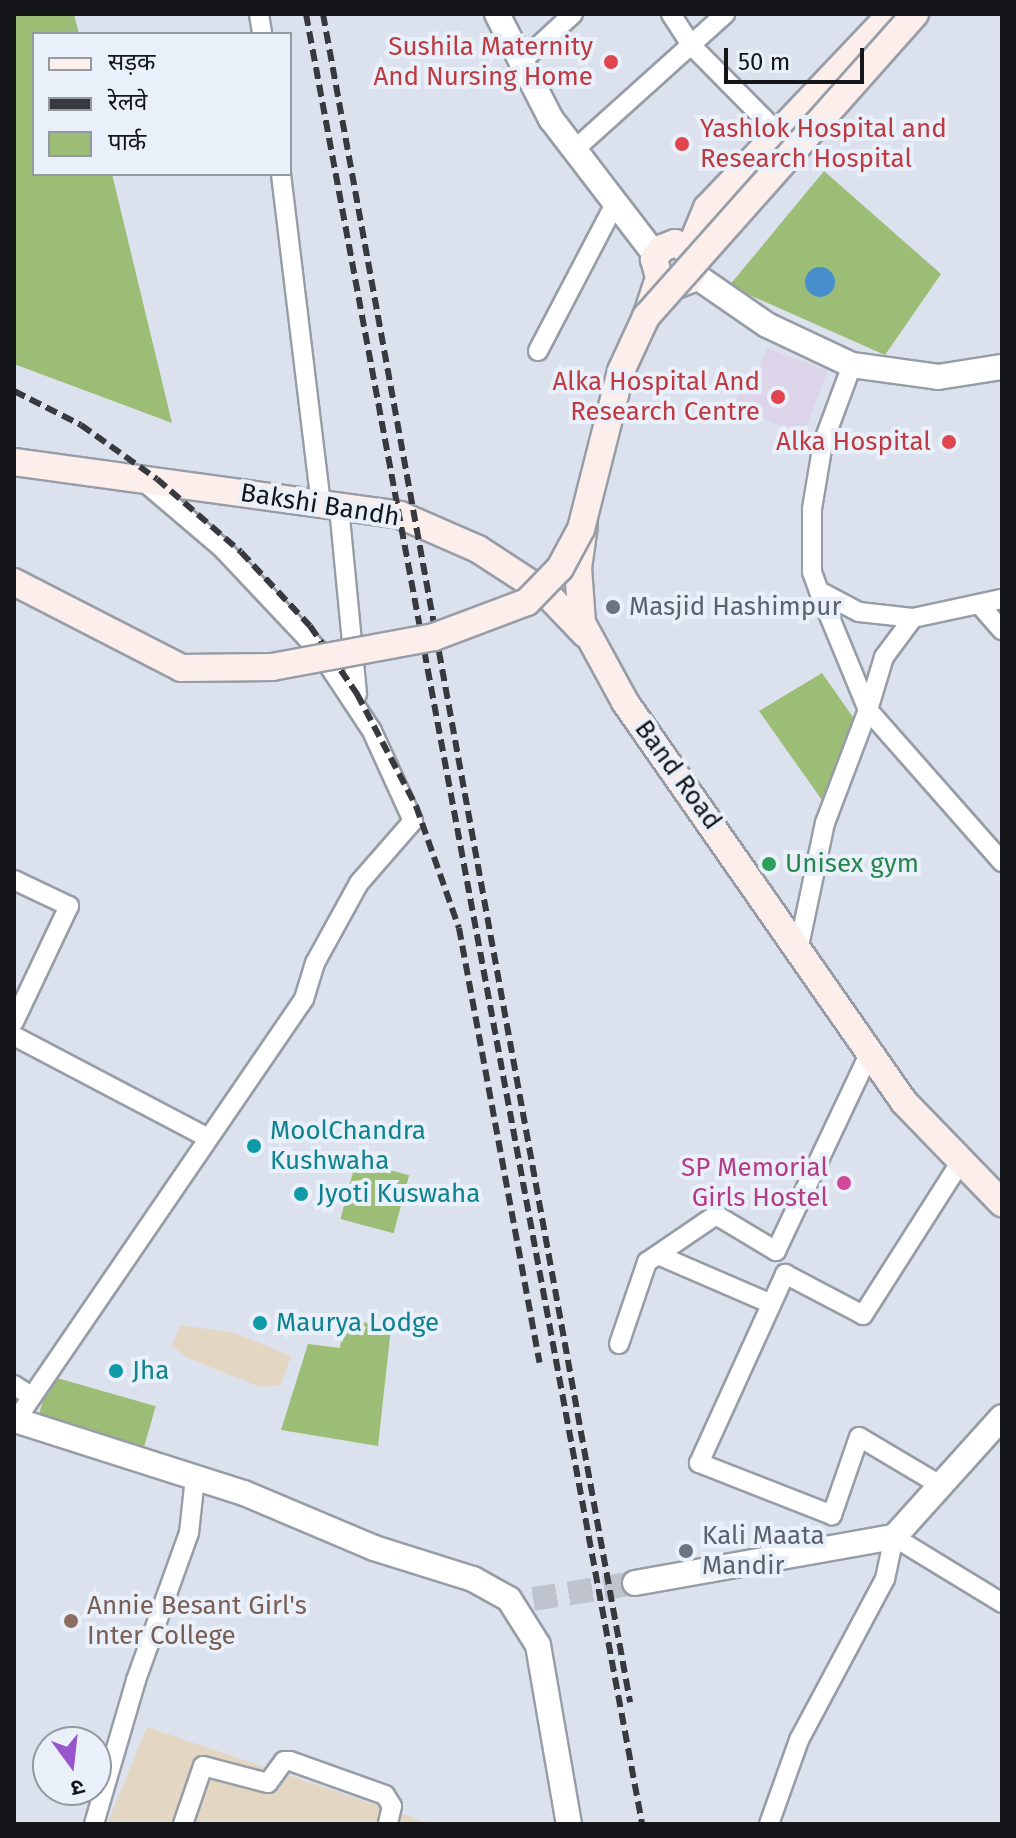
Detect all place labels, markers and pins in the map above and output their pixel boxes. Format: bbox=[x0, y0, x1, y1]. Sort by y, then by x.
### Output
place label: Sushila Maternity And Nursing Home bbox=[373, 31, 593, 92]
marker: Sushila Maternity And Nursing Home bbox=[600, 51, 622, 73]
place label: Yashlok Hospital and Research Hospital bbox=[700, 113, 947, 174]
marker: Yashlok Hospital and Research Hospital bbox=[671, 133, 693, 155]
place label: Alka Hospital And Research Centre bbox=[552, 366, 760, 428]
marker: Alka Hospital And Research Centre bbox=[767, 386, 789, 408]
place label: Alka Hospital bbox=[776, 426, 931, 458]
marker: Alka Hospital bbox=[938, 431, 960, 453]
place label: Masjid Hashimpur bbox=[629, 591, 841, 623]
marker: Masjid Hashimpur bbox=[604, 598, 622, 616]
place label: Unisex gym bbox=[785, 848, 919, 880]
marker: Unisex gym bbox=[760, 855, 778, 873]
place label: MoolChandra Kushwaha bbox=[270, 1115, 426, 1176]
marker: MoolChandra Kushwaha bbox=[245, 1137, 263, 1155]
place label: SP Memorial Girls Hostel bbox=[681, 1152, 828, 1214]
marker: SP Memorial Girls Hostel bbox=[835, 1174, 853, 1192]
place label: Jyoti Kuswaha bbox=[317, 1178, 480, 1210]
marker: Jyoti Kuswaha bbox=[292, 1185, 310, 1203]
place label: Maurya Lodge bbox=[276, 1307, 439, 1339]
marker: Maurya Lodge bbox=[251, 1314, 269, 1332]
place label: Jha bbox=[132, 1355, 169, 1387]
marker: Jha bbox=[107, 1362, 125, 1380]
place label: Kali Maata Mandir bbox=[702, 1520, 825, 1582]
marker: Kali Maata Mandir bbox=[677, 1542, 695, 1560]
place label: Annie Besant Girl's Inter College bbox=[87, 1590, 307, 1652]
marker: Annie Besant Girl's Inter College bbox=[62, 1612, 80, 1630]

